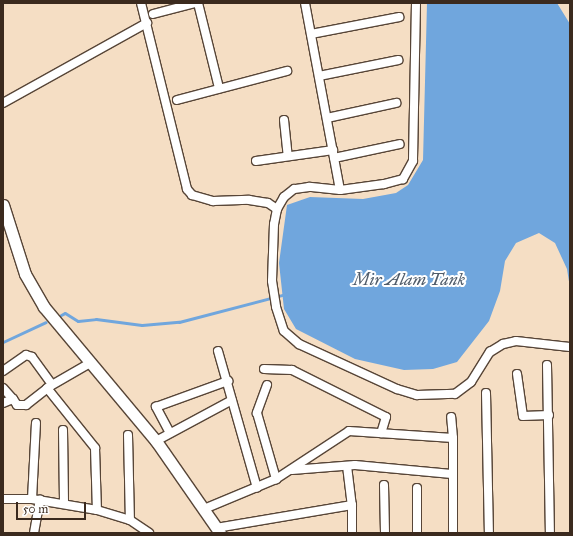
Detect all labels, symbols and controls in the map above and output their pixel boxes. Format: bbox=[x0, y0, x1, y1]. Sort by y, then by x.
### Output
water label: Mir Alam Tank bbox=[353, 270, 465, 290]
scale bar bbox=[18, 494, 88, 520]
text: 50 m bbox=[23, 502, 48, 516]

